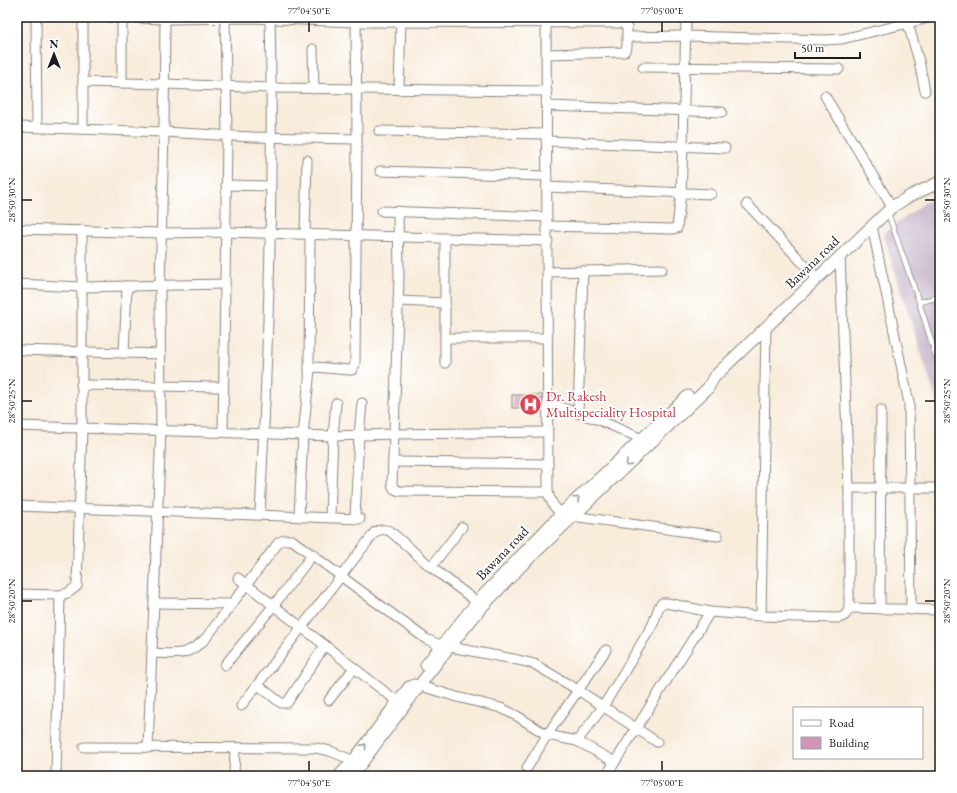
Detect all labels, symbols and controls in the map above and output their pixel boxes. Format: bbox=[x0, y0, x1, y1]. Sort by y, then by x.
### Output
text: 77°04'50"E bbox=[288, 4, 331, 17]
text: 77°05'00"E bbox=[641, 4, 684, 17]
north arrow bbox=[34, 34, 74, 74]
scale bar bbox=[795, 34, 860, 60]
text: N bbox=[50, 37, 59, 51]
text: 50 m bbox=[801, 40, 825, 56]
text: 28°50'30"N bbox=[5, 177, 18, 222]
text: 28°50'30"N bbox=[940, 177, 953, 222]
street label: Bawana road bbox=[781, 231, 843, 292]
text: 28°50'25"N bbox=[5, 378, 18, 423]
text: 28°50'25"N bbox=[940, 378, 953, 423]
place label: Dr. Rakesh Multispeciality Hospital bbox=[546, 387, 677, 421]
hospital icon: Dr. Rakesh Multispeciality Hospital bbox=[517, 391, 543, 417]
one-way arrow bbox=[625, 459, 633, 467]
one-way arrow bbox=[572, 497, 579, 504]
street label: Bawana road bbox=[472, 522, 533, 584]
text: 28°50'20"N bbox=[5, 578, 18, 623]
text: 28°50'20"N bbox=[940, 578, 953, 623]
legend bbox=[793, 707, 923, 759]
text: Road bbox=[829, 715, 855, 731]
text: Building bbox=[829, 735, 870, 751]
one-way arrow bbox=[359, 743, 366, 750]
text: 77°04'50"E bbox=[288, 776, 331, 789]
text: 77°05'00"E bbox=[641, 776, 684, 789]

